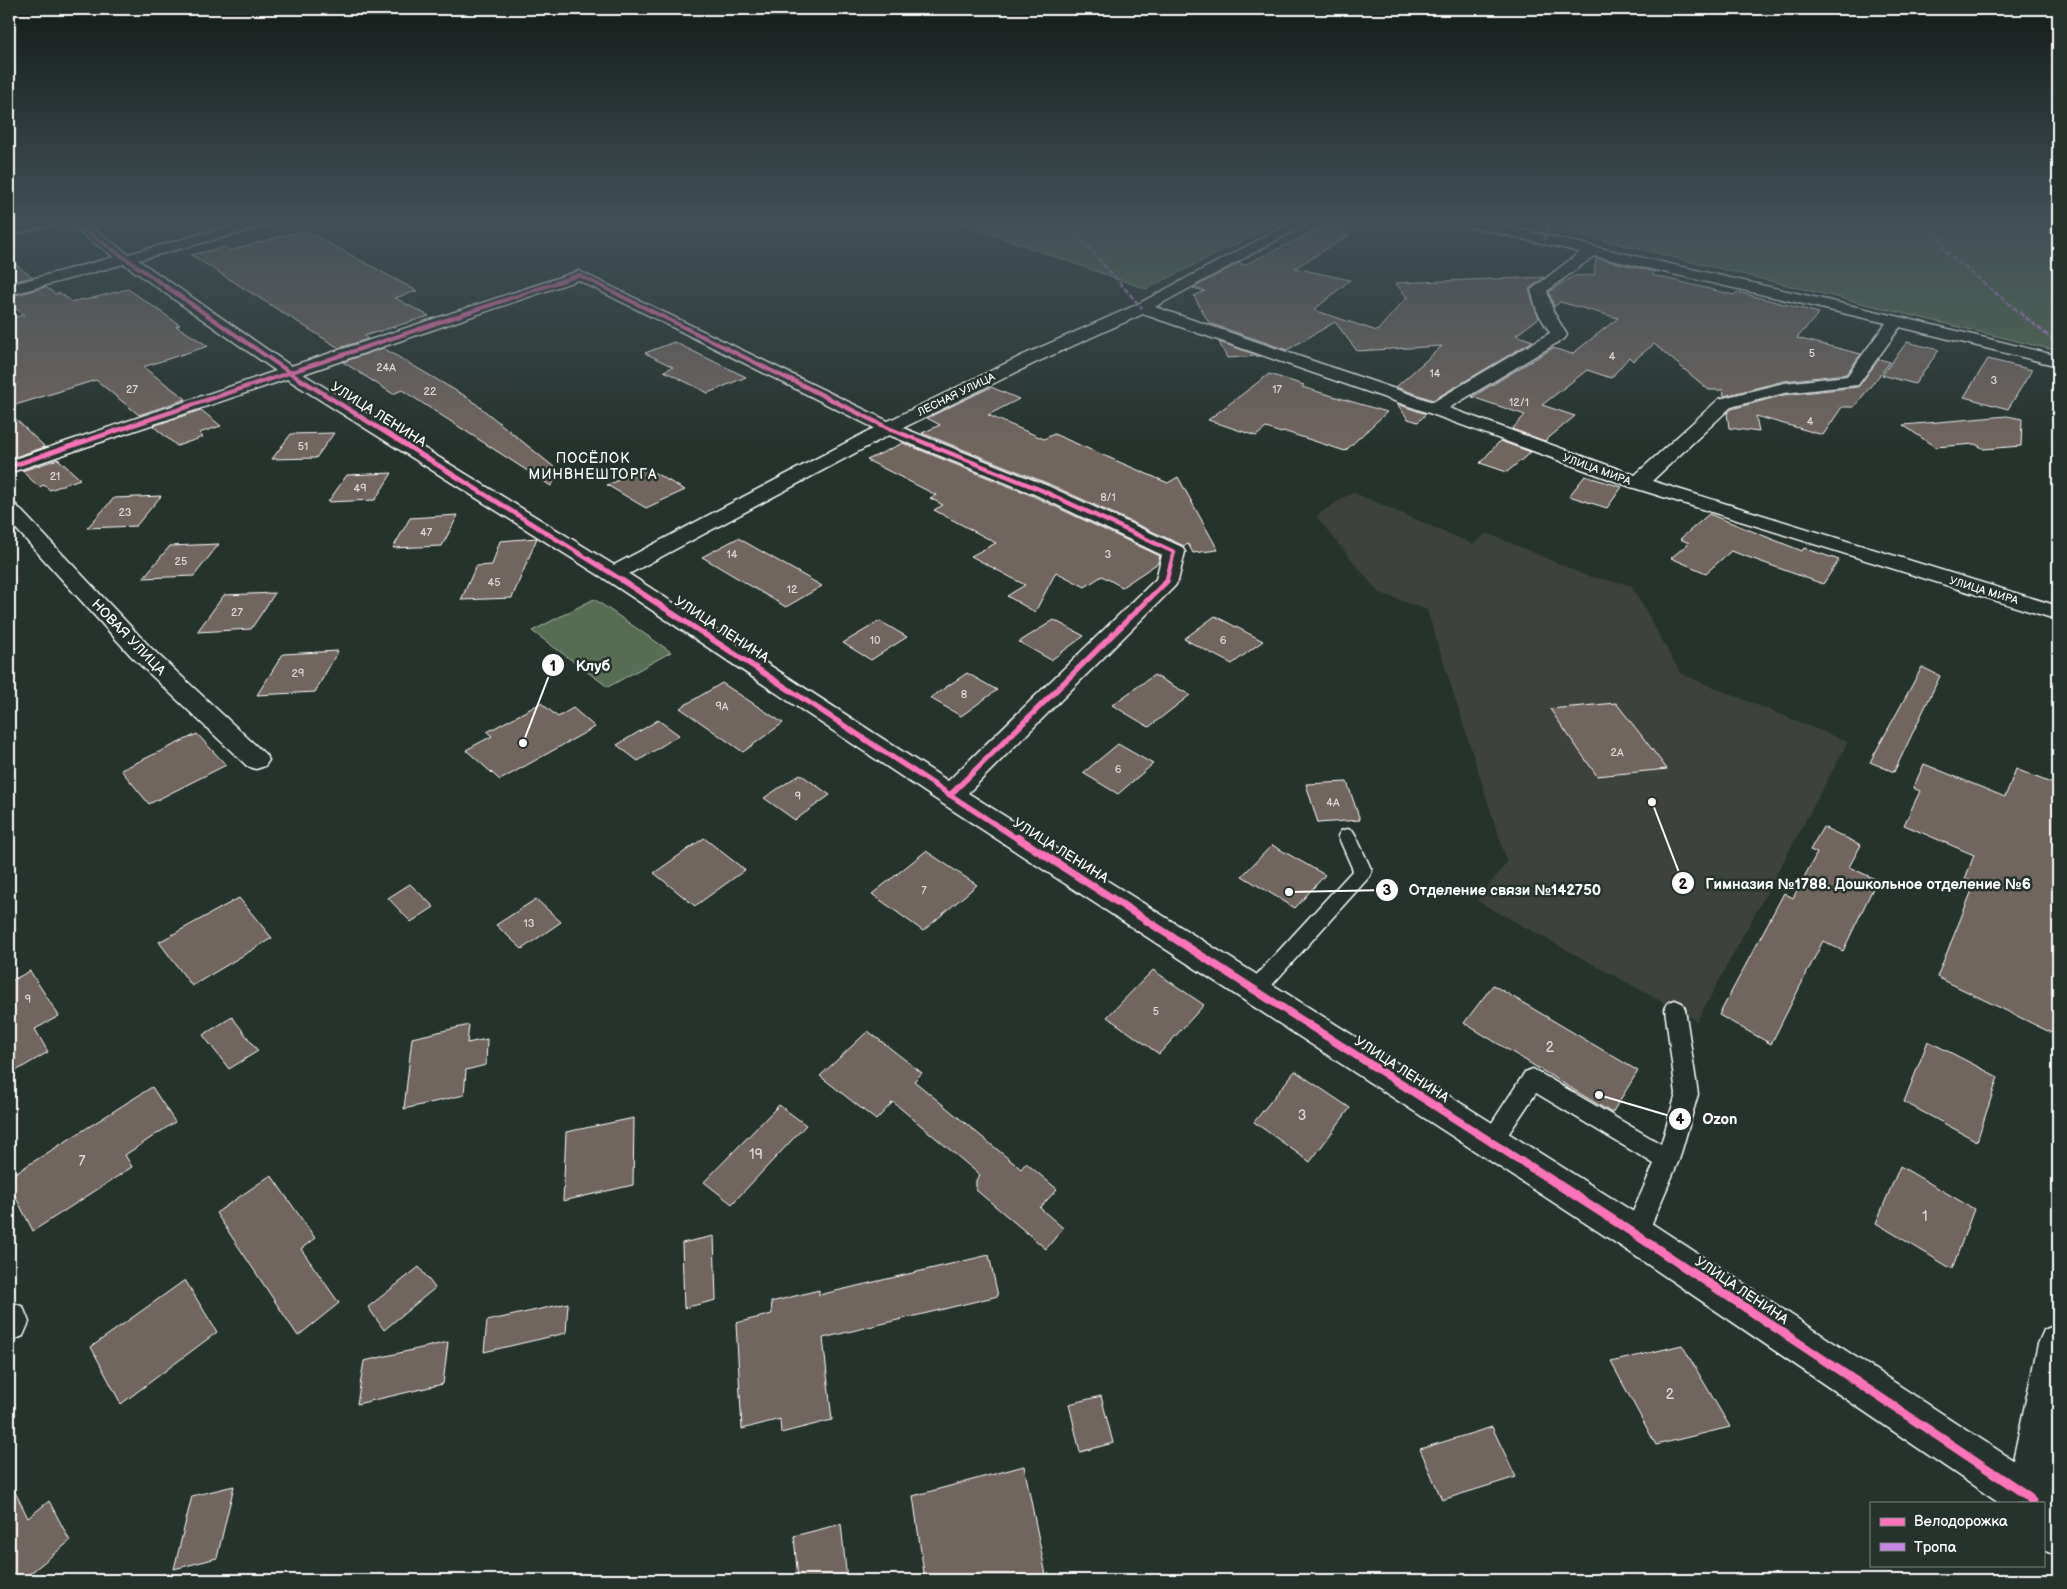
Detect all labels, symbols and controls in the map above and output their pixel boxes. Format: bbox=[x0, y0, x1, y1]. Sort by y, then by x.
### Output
house number: 5 bbox=[1809, 347, 1815, 360]
house number: 4 bbox=[1609, 350, 1616, 363]
house number: 24А bbox=[376, 361, 396, 374]
house number: 14 bbox=[1430, 367, 1441, 380]
street label: ЛЕСНАЯ УЛИЦА bbox=[914, 370, 997, 419]
house number: 3 bbox=[1991, 374, 1998, 387]
street label: УЛИЦА ЛЕНИНА bbox=[328, 378, 430, 451]
house number: 27 bbox=[126, 383, 139, 396]
house number: 17 bbox=[1272, 383, 1282, 396]
house number: 22 bbox=[424, 385, 437, 398]
house number: 12/1 bbox=[1509, 396, 1529, 409]
house number: 4 bbox=[1807, 415, 1814, 428]
house number: 51 bbox=[298, 440, 308, 453]
district label: ПОСЁЛОК МИНВНЕШТОРГА bbox=[529, 449, 657, 483]
street label: УЛИЦА МИРА bbox=[1561, 451, 1633, 488]
house number: 21 bbox=[50, 470, 60, 483]
house number: 49 bbox=[353, 482, 367, 495]
house number: 8/1 bbox=[1100, 491, 1116, 504]
house number: 23 bbox=[118, 506, 132, 519]
house number: 47 bbox=[420, 526, 433, 539]
house number: 14 bbox=[727, 548, 738, 561]
house number: 3 bbox=[1105, 548, 1112, 561]
house number: 25 bbox=[175, 555, 187, 568]
street label: УЛИЦА МИРА bbox=[1948, 574, 2020, 607]
house number: 45 bbox=[487, 576, 501, 589]
house number: 12 bbox=[787, 583, 798, 596]
street label: УЛИЦА ЛЕНИНА bbox=[671, 593, 773, 667]
street label: НОВАЯ УЛИЦА bbox=[88, 596, 169, 679]
house number: 27 bbox=[231, 606, 244, 619]
house number: 10 bbox=[870, 634, 881, 647]
house number: 6 bbox=[1220, 634, 1227, 647]
callout: Клуб bbox=[541, 650, 620, 680]
text: 1 bbox=[550, 657, 556, 676]
text: Клуб bbox=[576, 657, 610, 676]
house number: 29 bbox=[292, 667, 304, 680]
house number: 8 bbox=[961, 688, 967, 701]
house number: 9А bbox=[715, 700, 729, 713]
house number: 2А bbox=[1610, 746, 1624, 759]
house number: 6 bbox=[1115, 763, 1122, 776]
house number: 9 bbox=[795, 790, 801, 803]
house number: 4А bbox=[1326, 796, 1340, 809]
street label: УЛИЦА ЛЕНИНА bbox=[1010, 814, 1112, 887]
callout: Гимназия №1788. Дошкольное отделение №6 bbox=[1671, 868, 2041, 898]
callout: Отделение связи №142750 bbox=[1374, 875, 1611, 905]
text: 2 bbox=[1679, 875, 1688, 894]
text: Гимназия №1788. Дошкольное отделение №6 bbox=[1705, 875, 2031, 894]
text: 3 bbox=[1383, 881, 1392, 900]
text: Отделение связи №142750 bbox=[1409, 881, 1601, 900]
house number: 7 bbox=[921, 884, 927, 897]
house number: 13 bbox=[523, 917, 535, 930]
house number: 9 bbox=[25, 993, 31, 1006]
house number: 5 bbox=[1153, 1005, 1159, 1018]
street label: УЛИЦА ЛЕНИНА bbox=[1351, 1033, 1453, 1107]
house number: 2 bbox=[1546, 1039, 1555, 1056]
callout: Ozon bbox=[1667, 1104, 1747, 1134]
house number: 3 bbox=[1298, 1107, 1306, 1124]
text: 4 bbox=[1676, 1110, 1685, 1129]
text: Ozon bbox=[1703, 1110, 1737, 1129]
house number: 19 bbox=[749, 1146, 763, 1163]
house number: 7 bbox=[79, 1153, 86, 1170]
house number: 1 bbox=[1922, 1208, 1928, 1225]
street label: УЛИЦА ЛЕНИНА bbox=[1692, 1253, 1792, 1328]
house number: 2 bbox=[1666, 1386, 1675, 1403]
legend bbox=[1870, 1502, 2044, 1566]
text: Велодорожка bbox=[1914, 1512, 2008, 1531]
text: Тропа bbox=[1914, 1538, 1957, 1557]

